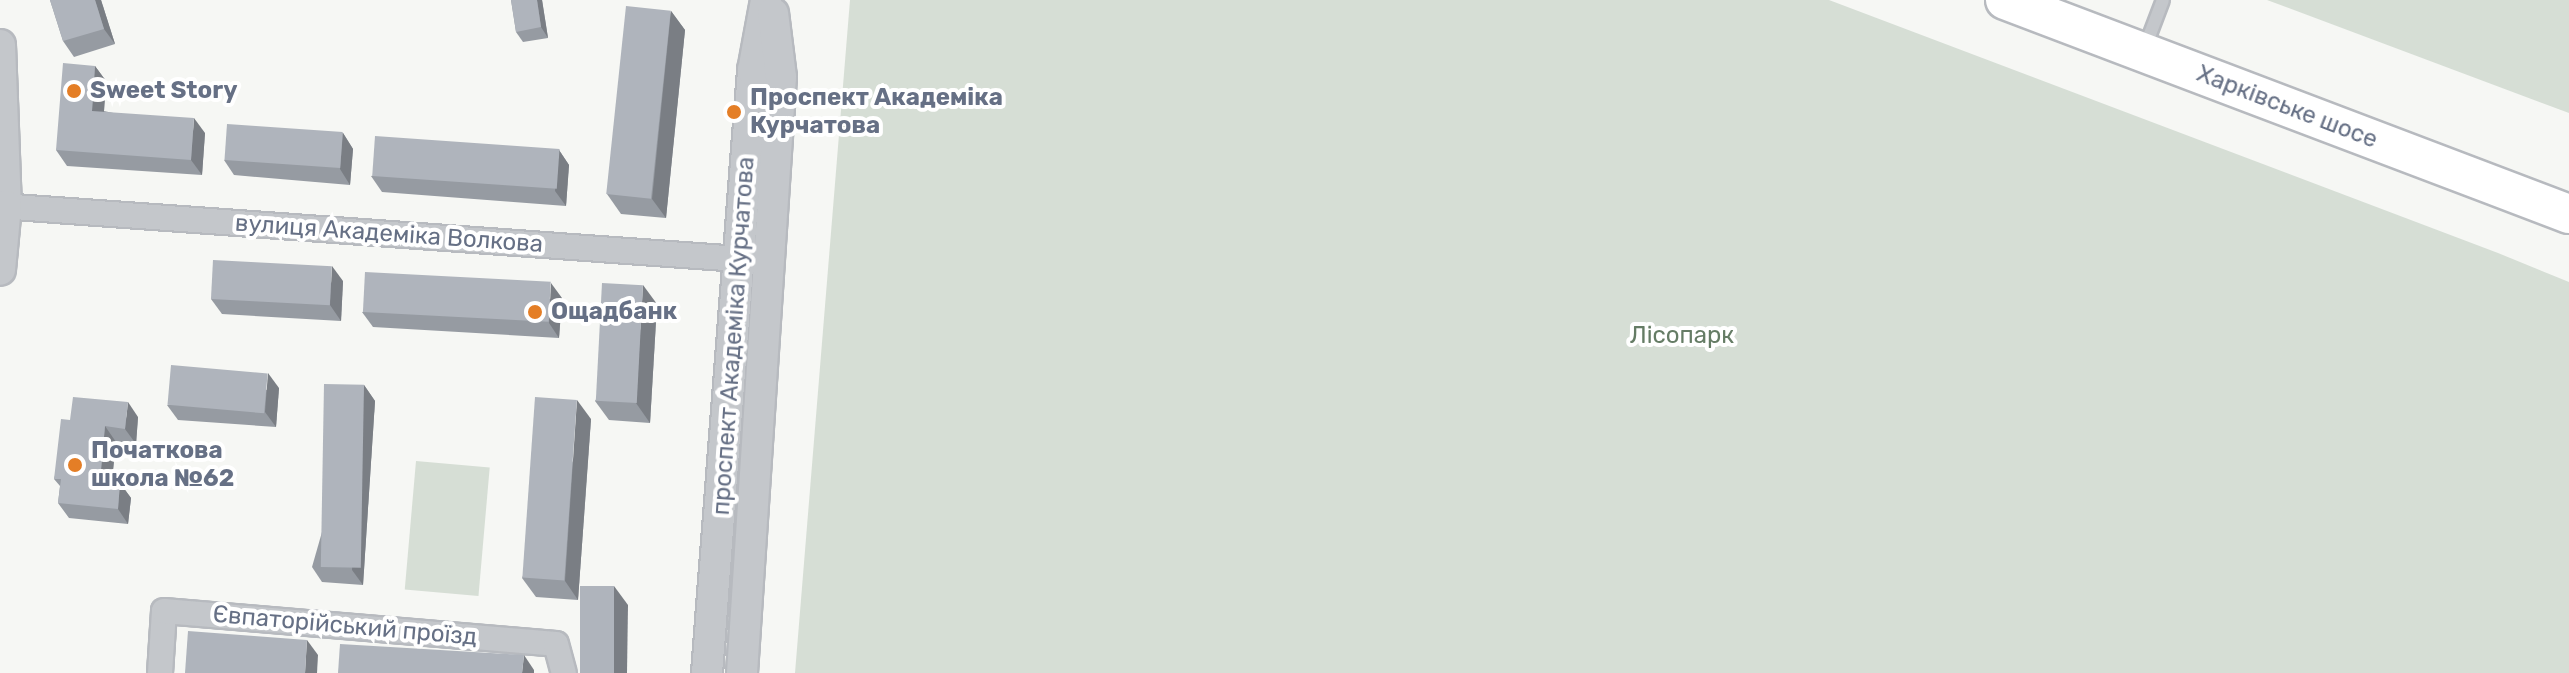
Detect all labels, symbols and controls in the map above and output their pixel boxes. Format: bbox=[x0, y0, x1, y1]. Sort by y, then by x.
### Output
street label: Харківське шосе bbox=[2193, 59, 2381, 155]
place label: Sweet Story bbox=[90, 77, 237, 105]
marker: Sweet Story bbox=[65, 82, 83, 100]
place label: Проспект Академіка Курчатова bbox=[750, 84, 1003, 140]
marker: Проспект Академіка Курчатова bbox=[725, 103, 743, 121]
street label: проспект Академіка Курчатова bbox=[707, 156, 761, 516]
street label: вулиця Академіка Волкова bbox=[234, 209, 544, 259]
place label: Ощадбанк bbox=[551, 298, 677, 326]
marker: Ощадбанк bbox=[526, 303, 544, 321]
park label: Лісопарк bbox=[1630, 322, 1734, 350]
place label: Початкова школа №62 bbox=[91, 437, 234, 493]
marker: Початкова школа №62 bbox=[66, 456, 84, 474]
street label: Євпаторійський проїзд bbox=[212, 600, 478, 652]

